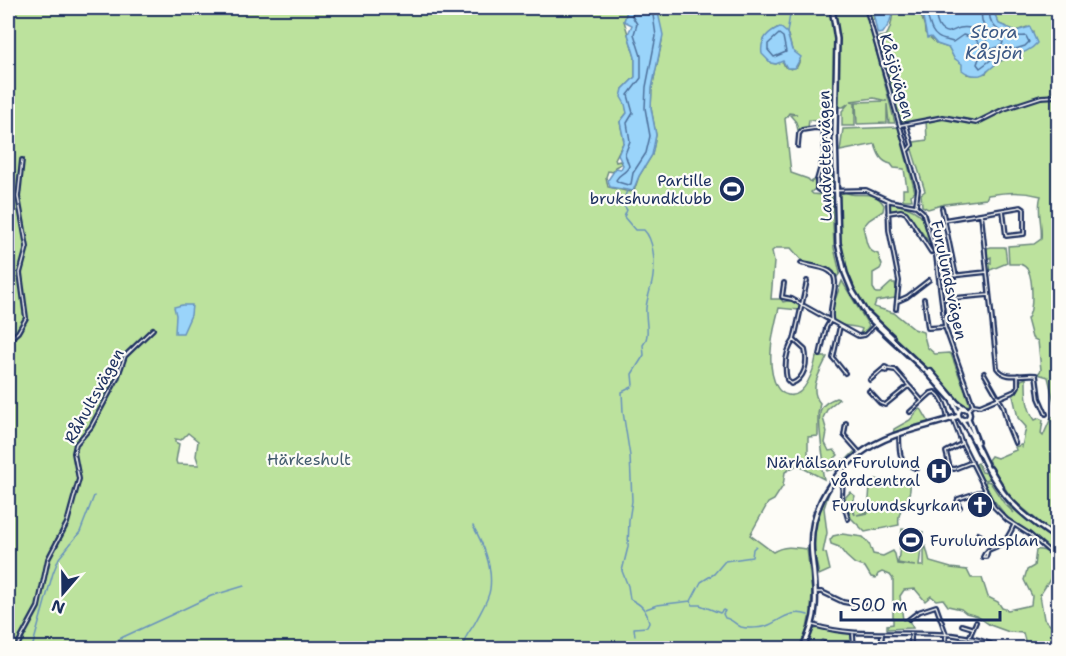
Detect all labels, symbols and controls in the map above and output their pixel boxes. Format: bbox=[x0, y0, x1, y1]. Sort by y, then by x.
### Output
water label: Stora Kåsjön bbox=[965, 20, 1023, 65]
street label: Kåsjövägen bbox=[875, 31, 919, 121]
street label: Landvettervägen bbox=[813, 90, 837, 222]
place label: Partille brukshundklubb bbox=[590, 170, 712, 209]
sports icon: Partille brukshundklubb bbox=[717, 174, 747, 204]
street label: Furulundsvägen bbox=[926, 218, 972, 342]
street label: Råhultsvägen bbox=[59, 345, 129, 447]
park label: Härkeshult bbox=[267, 449, 351, 470]
place label: Närhälsan Furulund vårdcentral bbox=[766, 452, 920, 491]
hospital icon: Närhälsan Furulund vårdcentral bbox=[924, 456, 954, 486]
church icon: Furulundskyrkan bbox=[965, 490, 995, 520]
place label: Furulundskyrkan bbox=[832, 495, 960, 516]
sports icon: Furulundsplan bbox=[896, 525, 926, 555]
place label: Furulundsplan bbox=[930, 530, 1039, 551]
north arrow bbox=[33, 563, 93, 623]
scale bar bbox=[841, 584, 1000, 622]
text: 500 m bbox=[850, 593, 908, 617]
text: N bbox=[48, 595, 68, 619]

